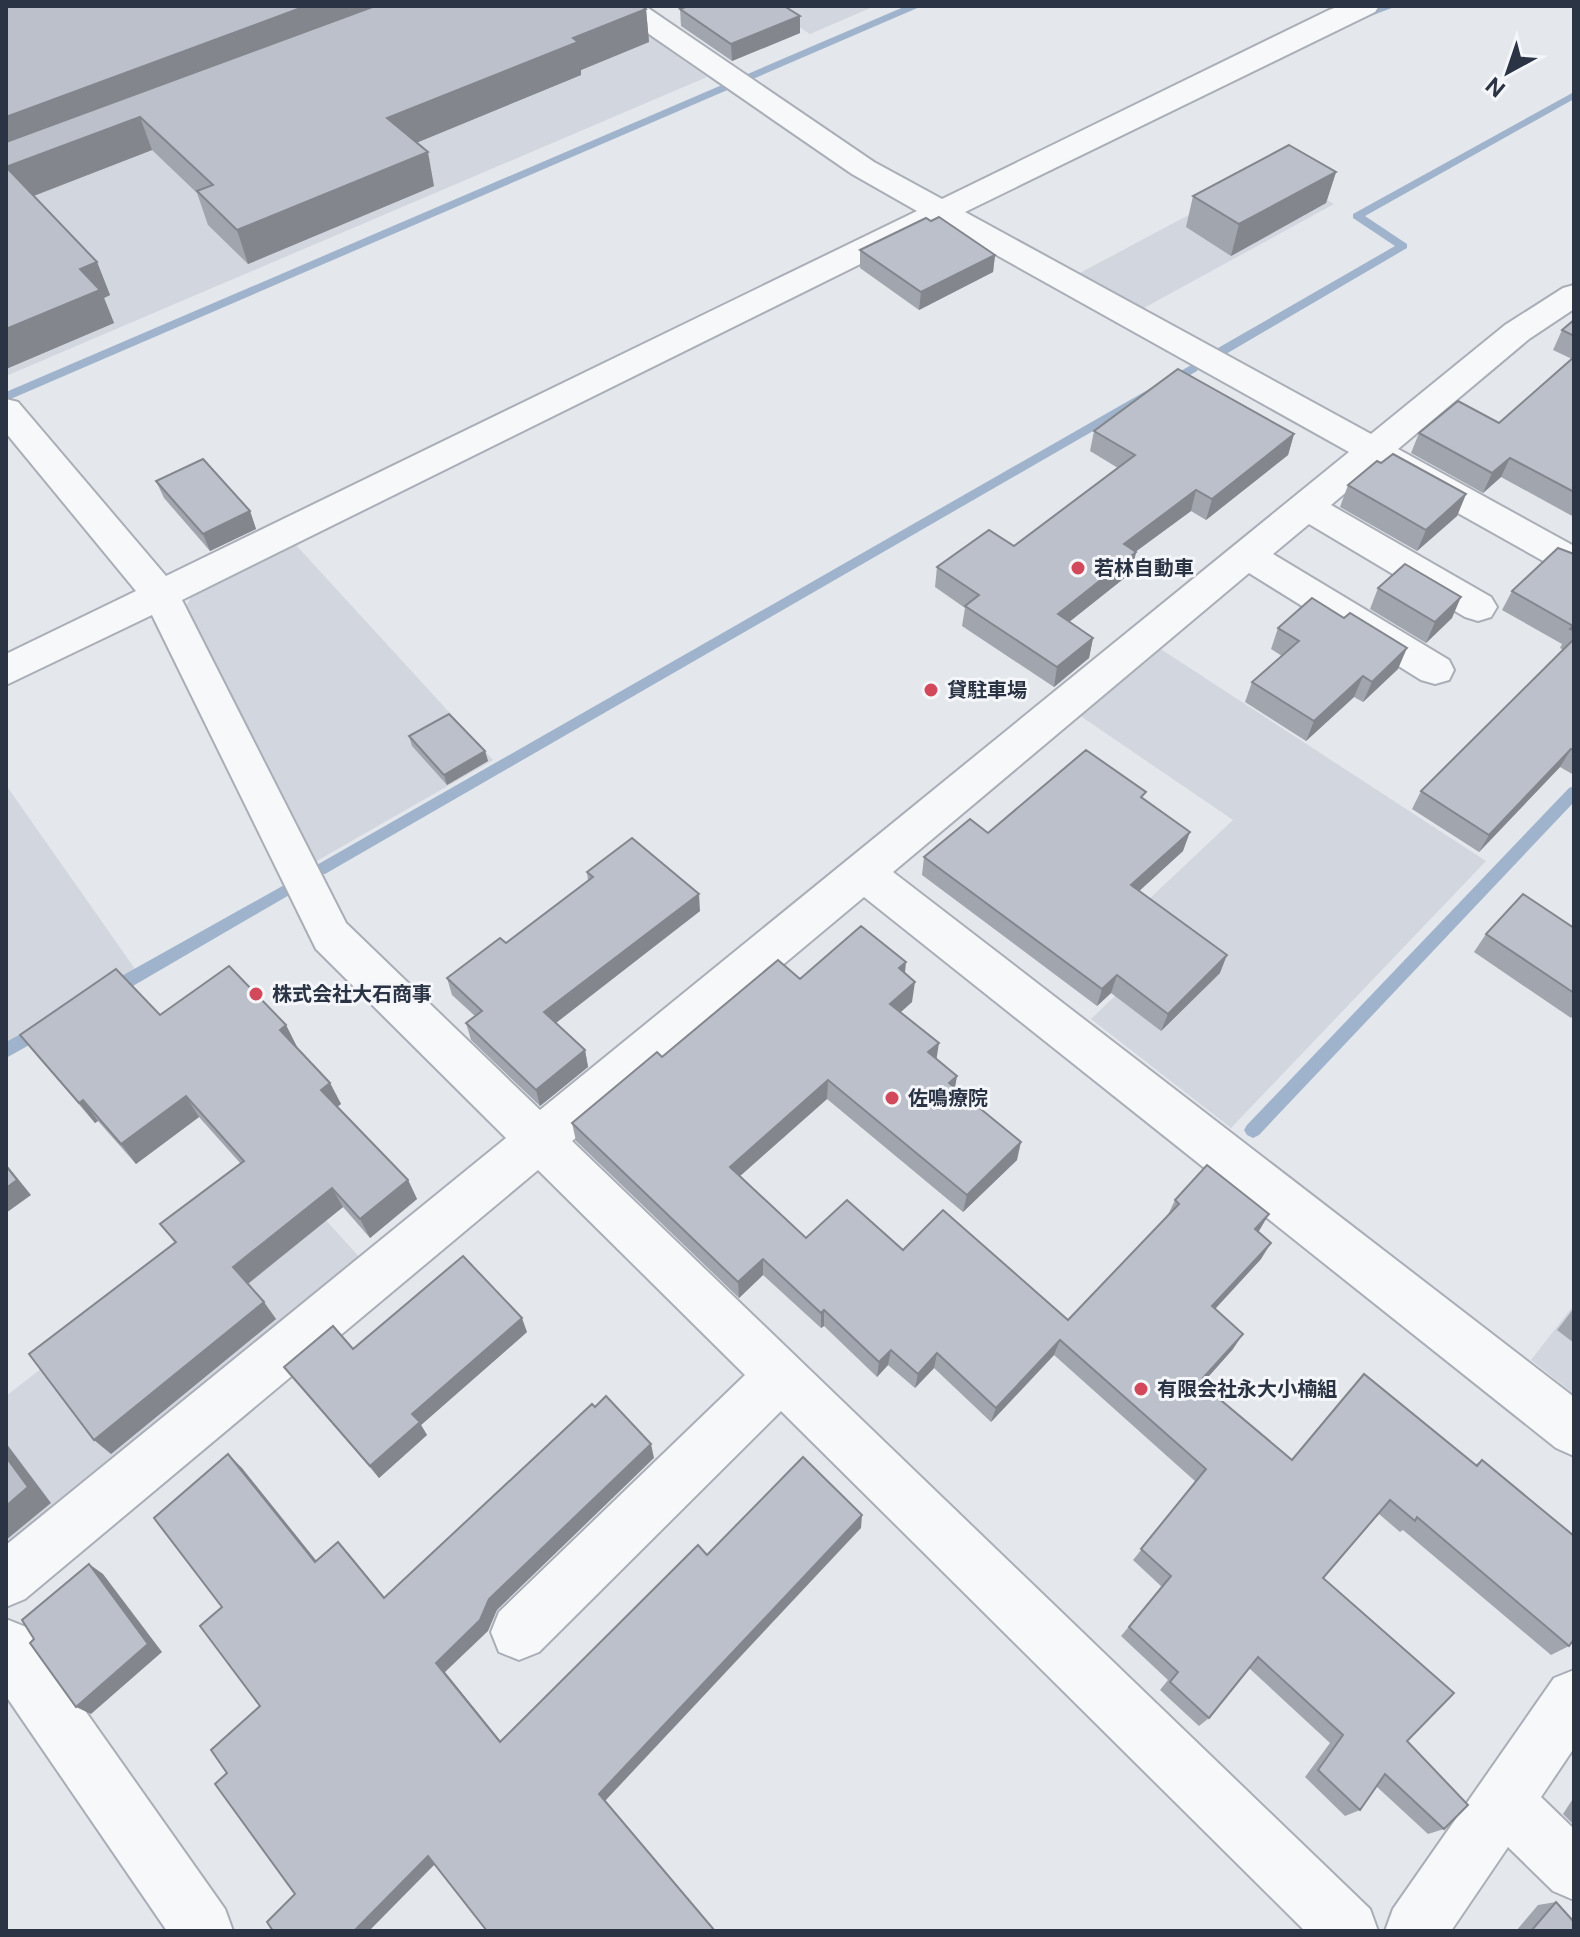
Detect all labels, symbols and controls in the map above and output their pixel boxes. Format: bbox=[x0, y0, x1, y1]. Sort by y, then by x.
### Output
north arrow bbox=[1468, 32, 1548, 112]
text: N bbox=[1480, 72, 1510, 103]
place label: 若林自動車 bbox=[1094, 556, 1194, 580]
marker: 若林自動車 bbox=[1069, 559, 1087, 577]
place label: 貸駐車場 bbox=[947, 678, 1027, 702]
marker: 貸駐車場 bbox=[922, 681, 940, 699]
place label: 株式会社大石商事 bbox=[272, 982, 432, 1006]
marker: 株式会社大石商事 bbox=[247, 985, 265, 1003]
place label: 佐鳴療院 bbox=[908, 1086, 988, 1110]
marker: 佐鳴療院 bbox=[883, 1089, 901, 1107]
place label: 有限会社永大小楠組 bbox=[1157, 1377, 1337, 1401]
marker: 有限会社永大小楠組 bbox=[1132, 1380, 1150, 1398]

